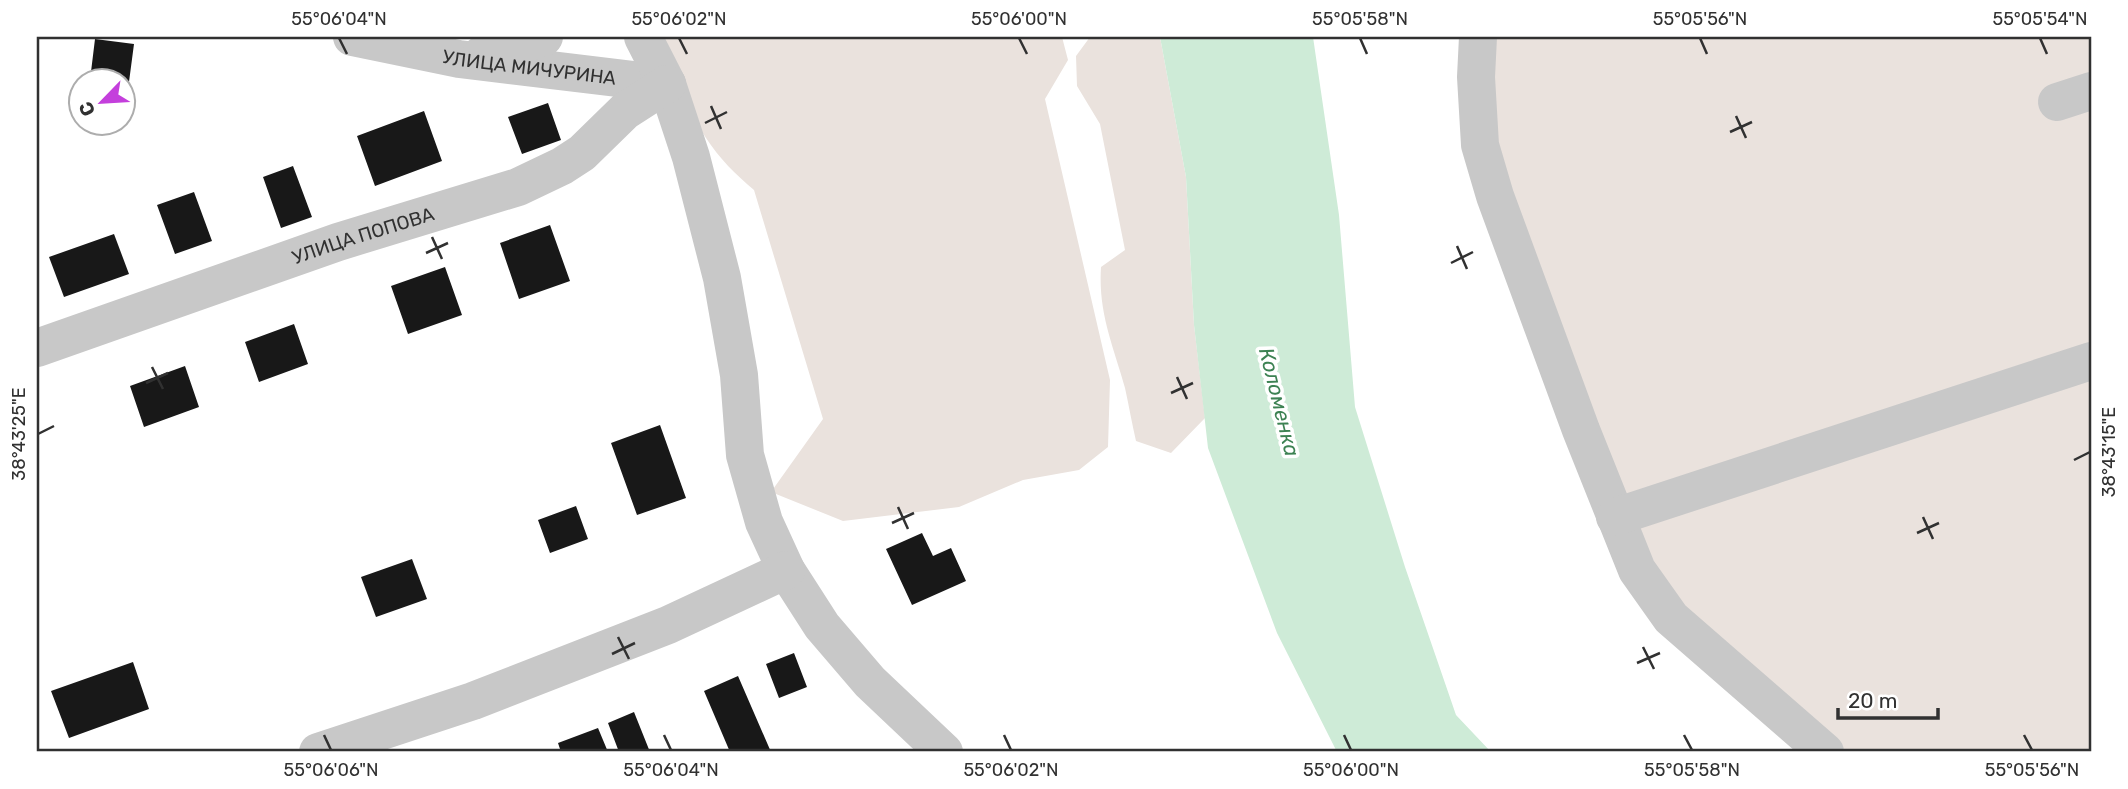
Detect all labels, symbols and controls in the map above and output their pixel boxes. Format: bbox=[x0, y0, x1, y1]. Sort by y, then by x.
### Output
text: 55°06'04"N bbox=[291, 8, 387, 30]
text: 55°06'02"N bbox=[631, 8, 727, 30]
text: 55°06'00"N bbox=[971, 8, 1067, 30]
text: 55°05'58"N bbox=[1312, 8, 1408, 30]
text: 55°05'56"N bbox=[1653, 8, 1747, 30]
text: 55°05'54"N bbox=[1992, 8, 2088, 30]
street label: УЛИЦА МИЧУРИНА bbox=[440, 45, 618, 90]
north arrow bbox=[66, 66, 136, 136]
text: С bbox=[74, 98, 100, 120]
street label: УЛИЦА ПОПОВА bbox=[289, 202, 437, 269]
water label: Коломенка bbox=[1254, 345, 1305, 459]
text: 38°43'25"E bbox=[8, 387, 30, 481]
text: 38°43'15"E bbox=[2098, 407, 2120, 497]
scale bar bbox=[1838, 677, 1937, 721]
text: 20 m bbox=[1848, 688, 1897, 713]
text: 55°06'06"N bbox=[284, 759, 378, 781]
text: 55°06'04"N bbox=[623, 759, 719, 781]
text: 55°06'02"N bbox=[963, 759, 1059, 781]
text: 55°06'00"N bbox=[1303, 759, 1399, 781]
text: 55°05'58"N bbox=[1644, 759, 1740, 781]
text: 55°05'56"N bbox=[1985, 759, 2079, 781]

